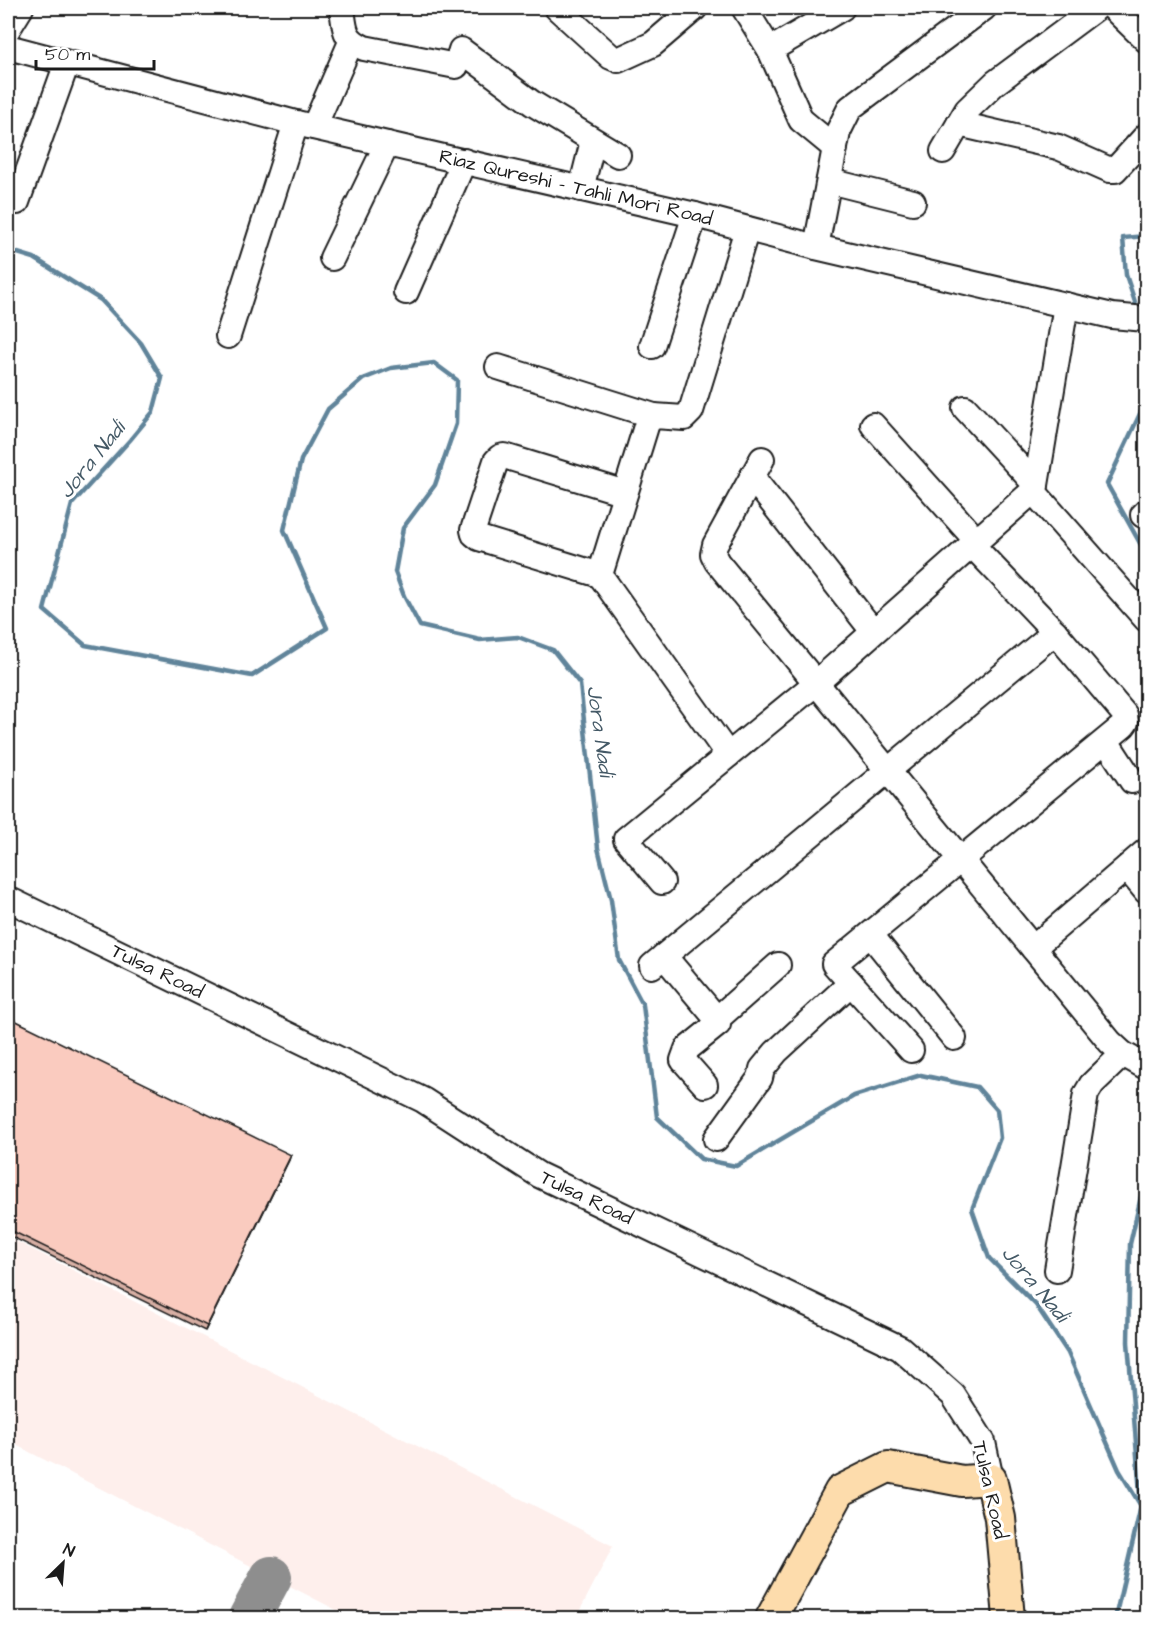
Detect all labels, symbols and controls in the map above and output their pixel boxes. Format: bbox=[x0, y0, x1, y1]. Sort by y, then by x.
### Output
scale bar bbox=[36, 33, 154, 71]
text: 50 m bbox=[45, 42, 90, 67]
street label: Riaz Qureshi - Tahli Mori Road bbox=[436, 142, 715, 233]
water label: Jora Nadi bbox=[52, 413, 134, 505]
water label: Jora Nadi bbox=[579, 684, 621, 781]
street label: Tulsa Road bbox=[106, 937, 209, 1006]
street label: Tulsa Road bbox=[535, 1164, 638, 1232]
water label: Jora Nadi bbox=[995, 1240, 1077, 1330]
street label: Tulsa Road bbox=[965, 1438, 1015, 1542]
north arrow bbox=[33, 1533, 93, 1593]
text: N bbox=[60, 1538, 78, 1562]

